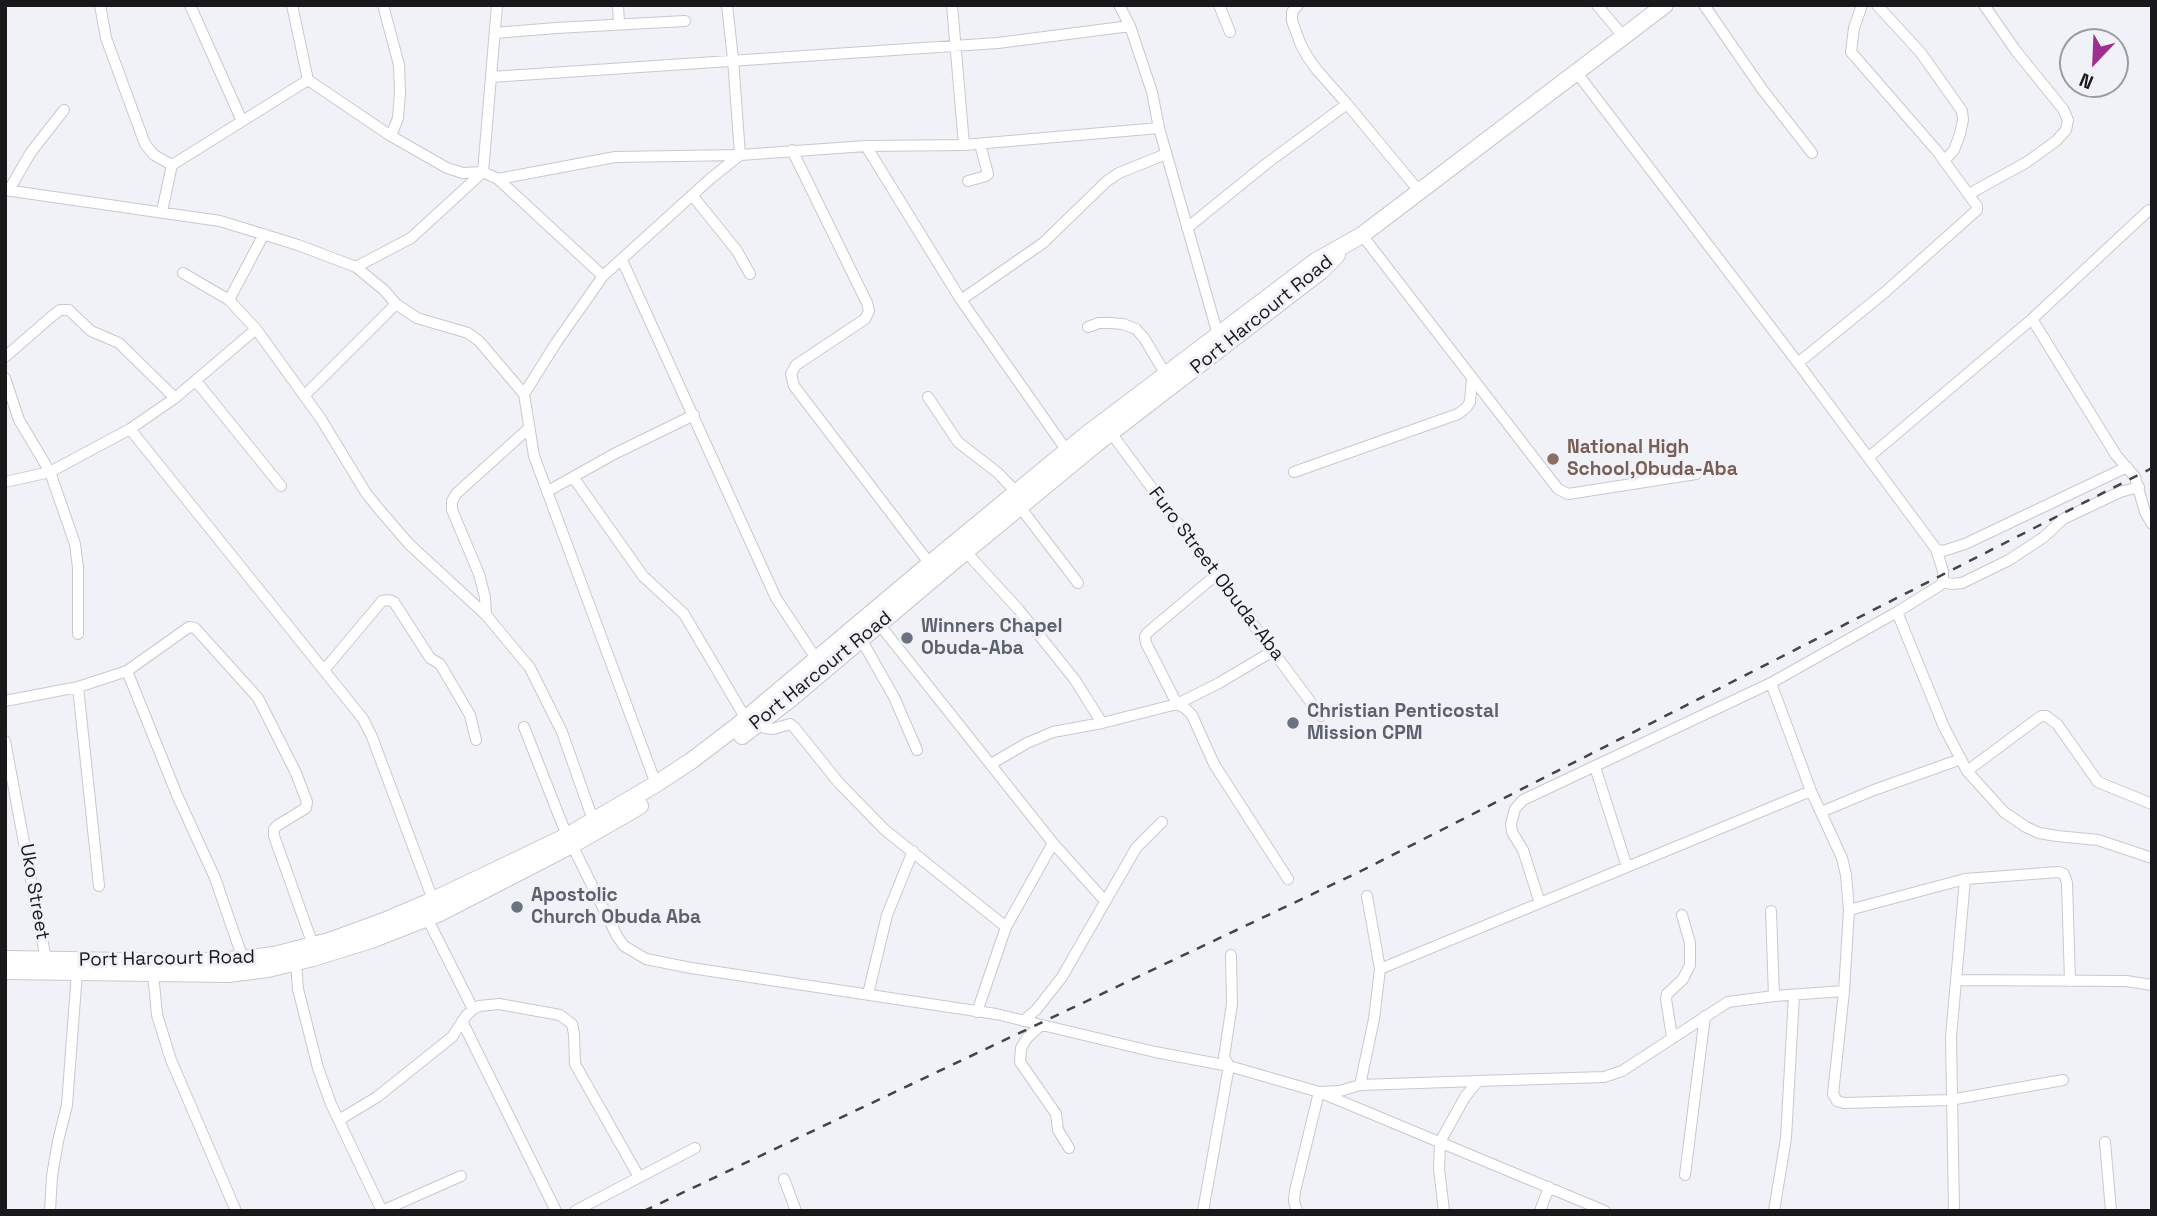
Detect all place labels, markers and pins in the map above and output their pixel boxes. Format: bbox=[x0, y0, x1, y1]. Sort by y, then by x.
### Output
place label: National High School,Obuda-Aba bbox=[1567, 437, 1738, 481]
marker: National High School,Obuda-Aba bbox=[1545, 451, 1561, 467]
place label: Winners Chapel Obuda-Aba bbox=[921, 616, 1063, 660]
marker: Winners Chapel Obuda-Aba bbox=[899, 630, 915, 646]
place label: Christian Penticostal Mission CPM bbox=[1307, 701, 1499, 745]
marker: Christian Penticostal Mission CPM bbox=[1285, 715, 1301, 731]
place label: Apostolic Church Obuda Aba bbox=[531, 885, 701, 929]
marker: Apostolic Church Obuda Aba bbox=[509, 899, 525, 915]

